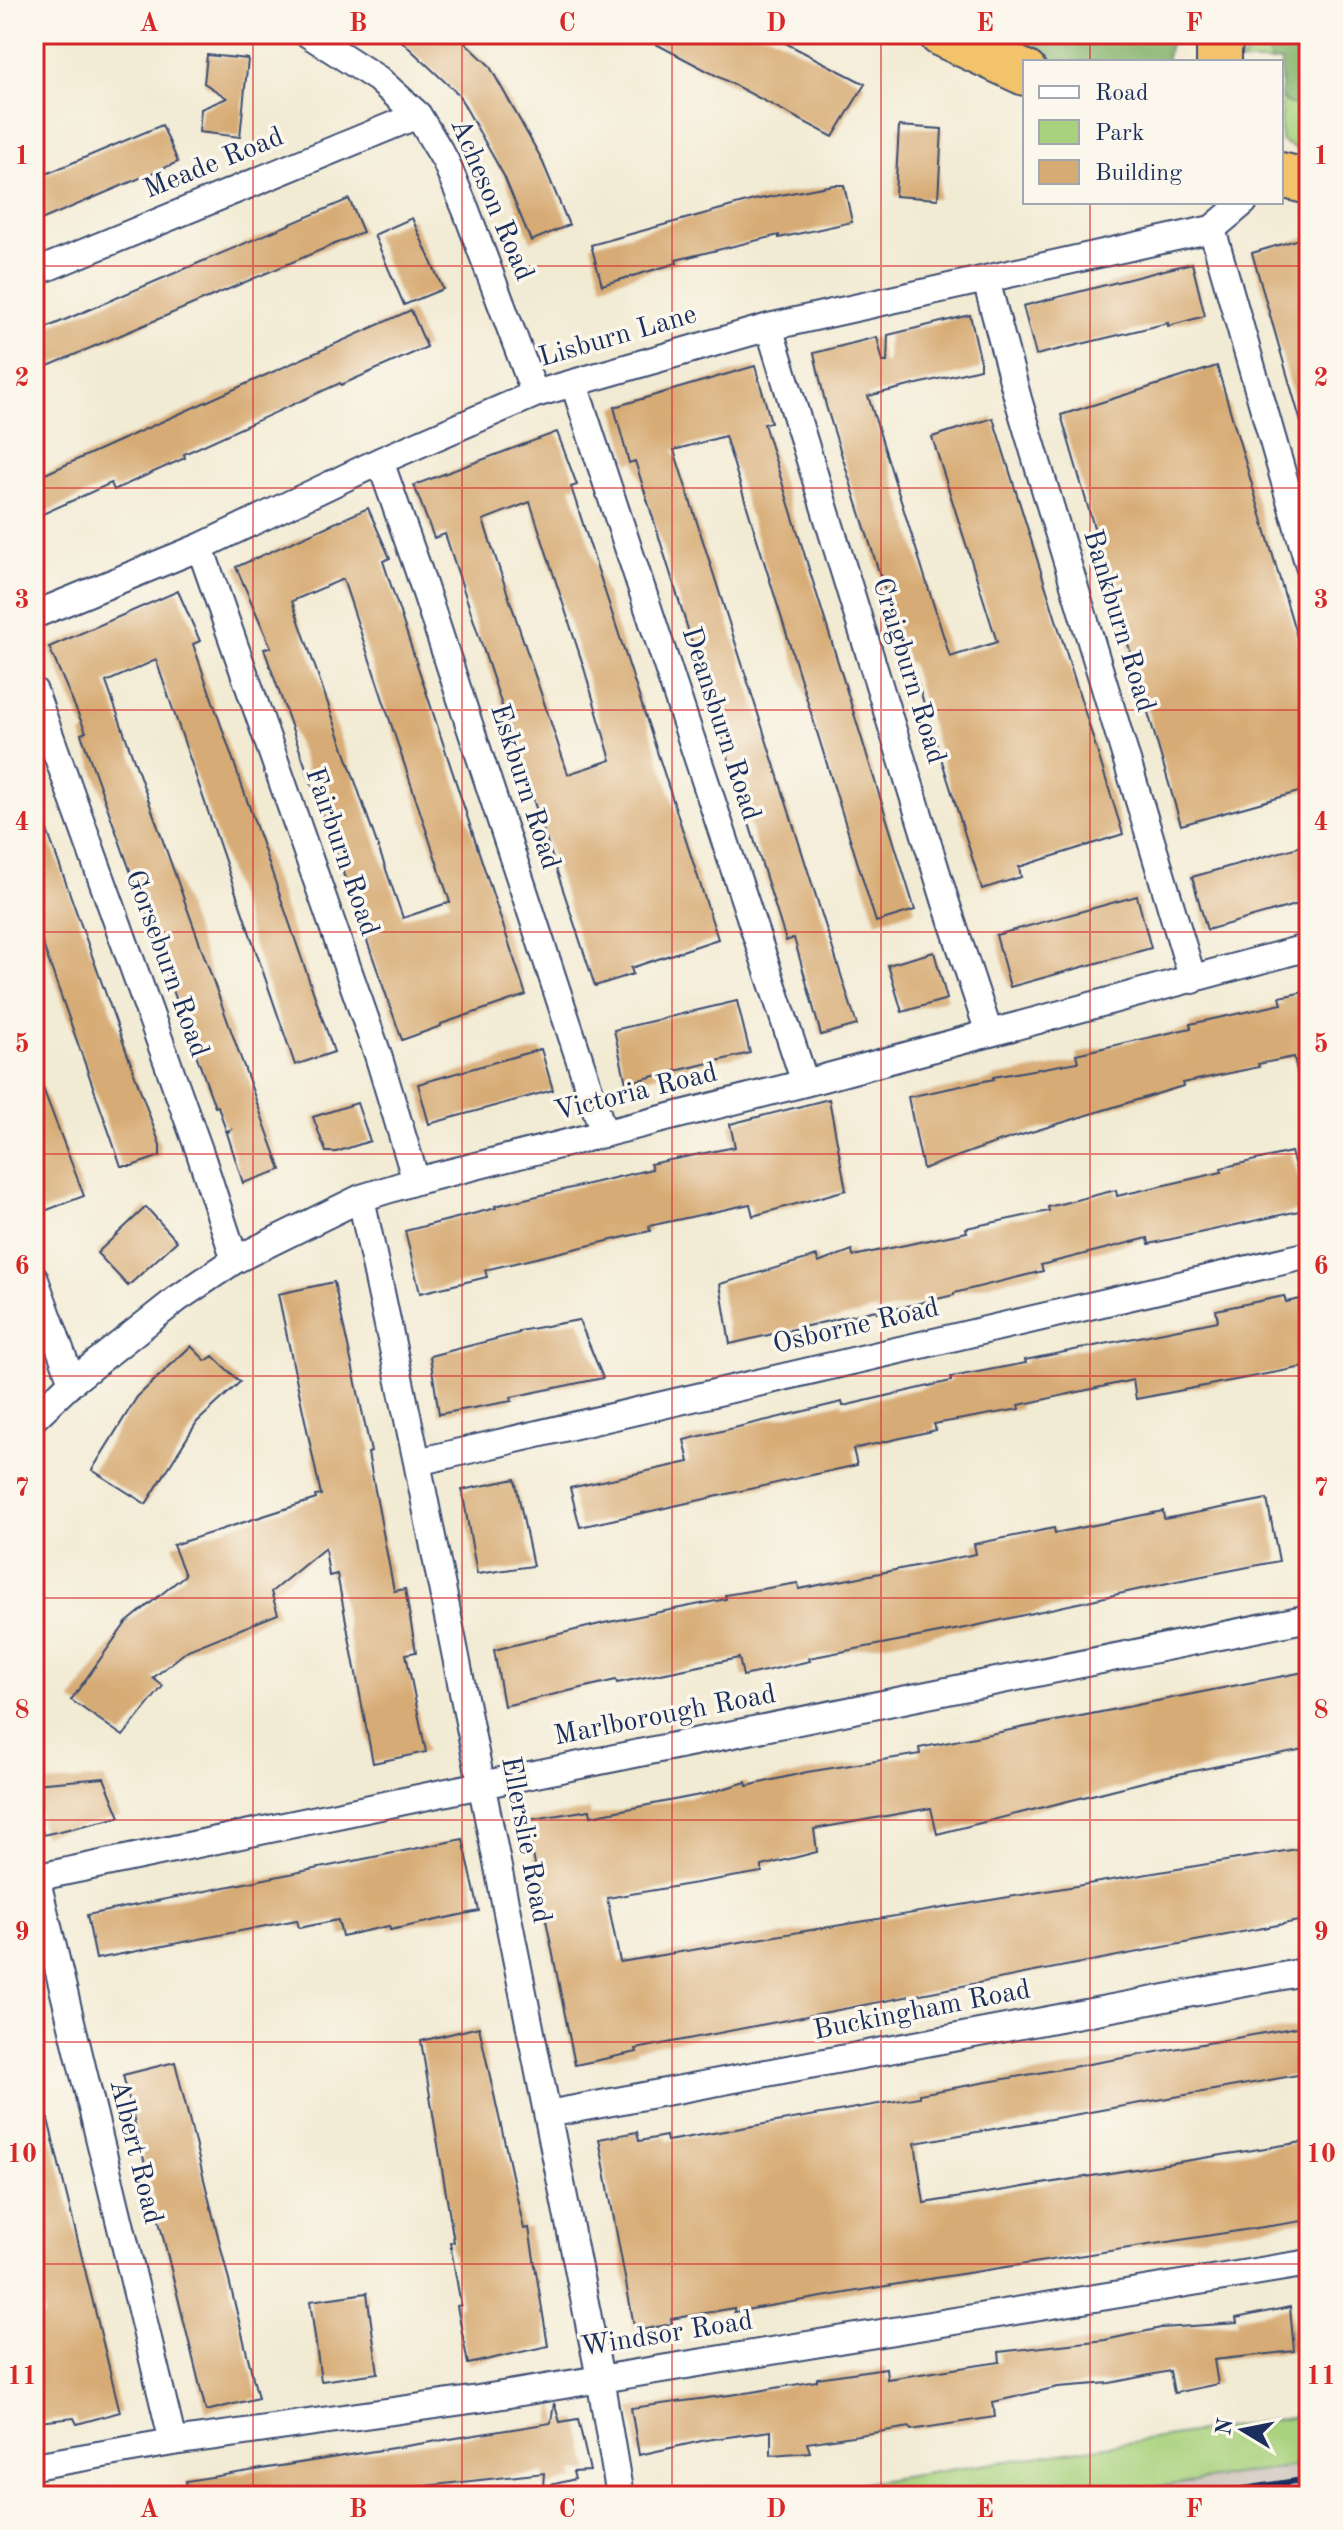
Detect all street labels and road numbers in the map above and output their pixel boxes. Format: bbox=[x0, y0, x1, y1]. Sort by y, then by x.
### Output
street label: Acheson Road bbox=[444, 115, 538, 285]
street label: Meade Road bbox=[140, 123, 288, 205]
street label: Lisburn Lane bbox=[536, 301, 700, 373]
street label: Bankburn Road bbox=[1077, 527, 1159, 715]
street label: Craigburn Road bbox=[866, 575, 950, 767]
street label: Deansburn Road bbox=[675, 624, 765, 824]
street label: Eskburn Road bbox=[484, 701, 564, 873]
street label: Fairburn Road bbox=[299, 764, 383, 940]
street label: Gorseburn Road bbox=[119, 867, 213, 1061]
street label: Victoria Road bbox=[552, 1059, 720, 1127]
street label: Osborne Road bbox=[770, 1294, 942, 1360]
street label: Marlborough Road bbox=[552, 1681, 778, 1751]
street label: Ellerslie Road bbox=[495, 1754, 555, 1926]
street label: Buckingham Road bbox=[811, 1976, 1033, 2046]
street label: Albert Road bbox=[104, 2077, 166, 2227]
street label: Windsor Road bbox=[579, 2308, 755, 2362]

